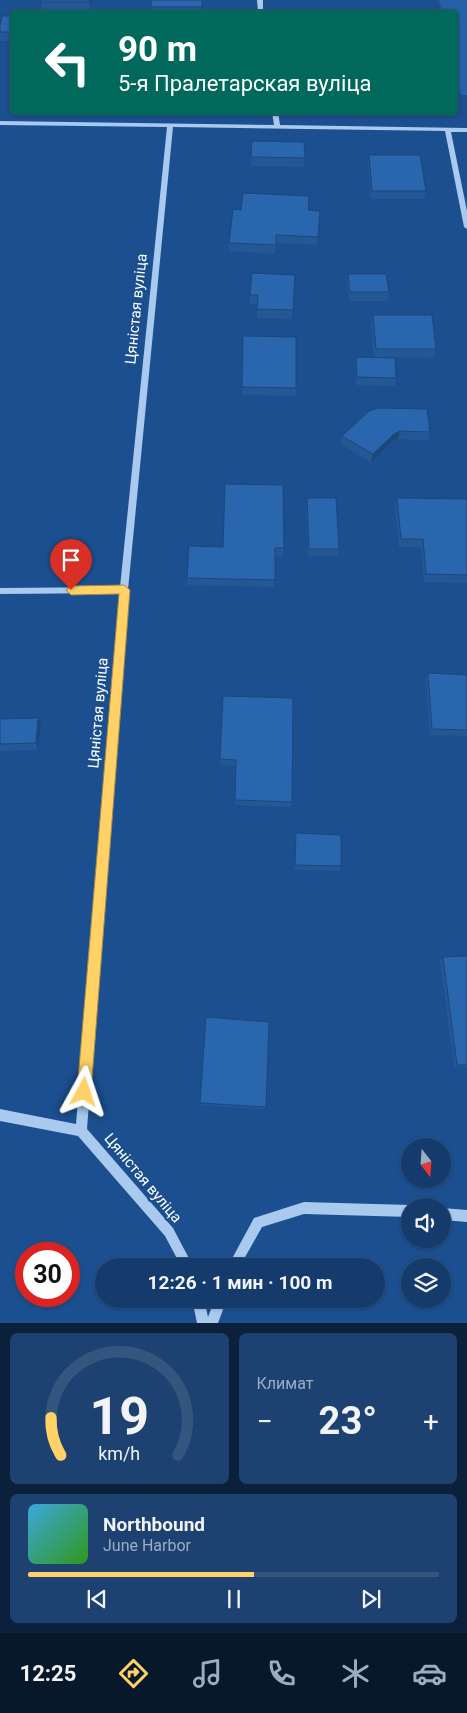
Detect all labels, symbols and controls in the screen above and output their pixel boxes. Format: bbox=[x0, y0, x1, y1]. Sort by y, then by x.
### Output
text: 90 m bbox=[118, 29, 197, 70]
icon: left bbox=[35, 30, 100, 95]
text: 5-я Пралетарская вуліца bbox=[118, 71, 371, 96]
street label: Цяністая вуліца bbox=[121, 253, 151, 365]
pin bbox=[50, 539, 92, 590]
icon: arrive bbox=[57, 546, 85, 574]
street label: Цяністая вуліца bbox=[84, 657, 112, 769]
position arrow bbox=[57, 1065, 109, 1117]
street label: Цяністая вуліца bbox=[100, 1130, 186, 1226]
north arrow bbox=[401, 1138, 451, 1188]
map controls bbox=[401, 1138, 451, 1308]
button: sound bbox=[401, 1198, 451, 1248]
speed limit sign: 30 bbox=[15, 1242, 80, 1307]
button: layers bbox=[401, 1258, 451, 1308]
text: 12:26 · 1 мин · 100 m bbox=[148, 1271, 332, 1294]
text: Климат bbox=[257, 1374, 313, 1393]
text: 19 bbox=[89, 1386, 149, 1447]
text: 23° bbox=[319, 1399, 377, 1443]
text: − bbox=[257, 1405, 273, 1438]
text: + bbox=[423, 1405, 439, 1438]
text: km/h bbox=[98, 1443, 140, 1464]
text: Northbound bbox=[103, 1513, 205, 1536]
text: June Harbor bbox=[103, 1536, 191, 1555]
icon: previous bbox=[83, 1585, 111, 1613]
icon: pause bbox=[220, 1585, 248, 1613]
icon: next bbox=[357, 1585, 385, 1613]
icon: directions bbox=[116, 1656, 151, 1691]
icon: music bbox=[190, 1656, 225, 1691]
icon: phone bbox=[264, 1656, 299, 1691]
icon: climate bbox=[338, 1656, 373, 1691]
icon: car bbox=[412, 1656, 447, 1691]
text: 12:25 bbox=[20, 1661, 76, 1686]

